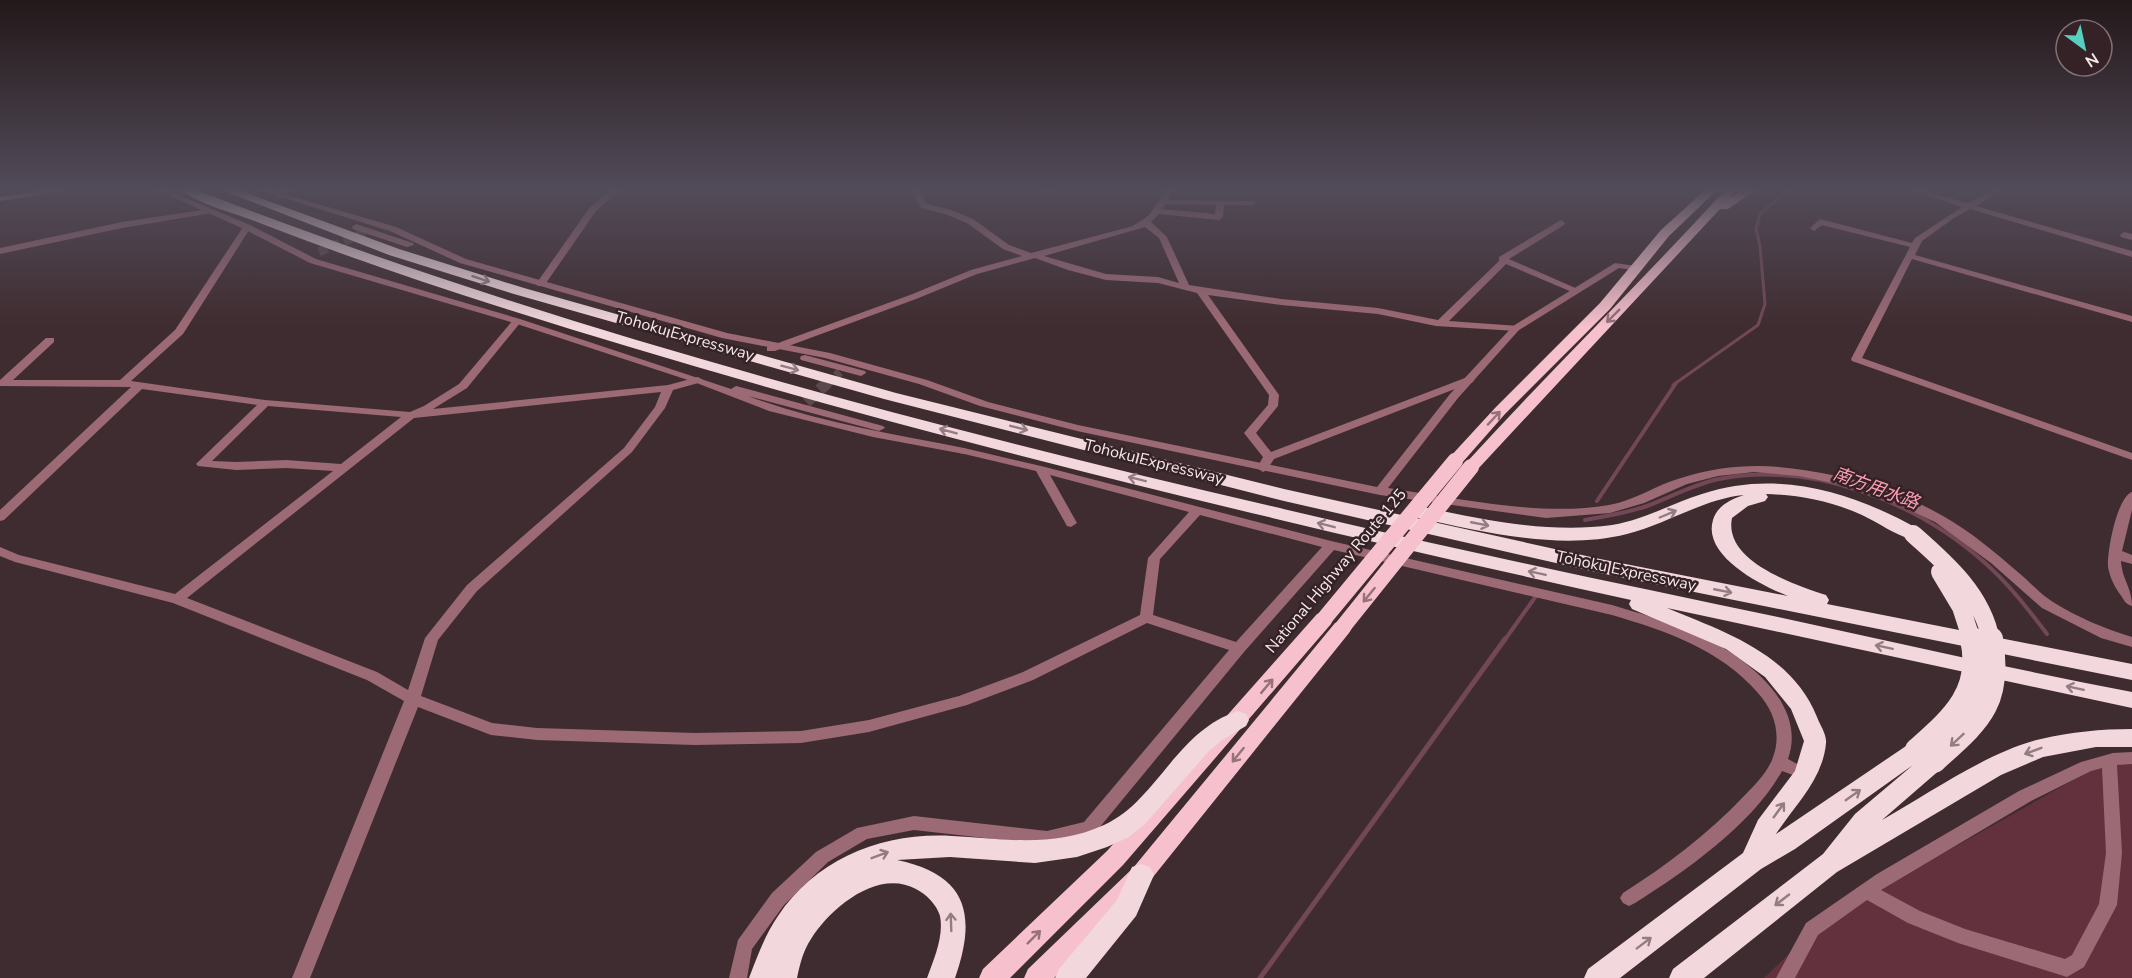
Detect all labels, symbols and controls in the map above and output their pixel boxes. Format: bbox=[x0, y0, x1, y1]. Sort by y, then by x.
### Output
north arrow bbox=[2054, 18, 2114, 78]
text: N bbox=[2081, 47, 2103, 72]
one-way arrow bbox=[471, 275, 490, 286]
street label: Tohoku Expressway bbox=[613, 306, 757, 366]
one-way arrow bbox=[1606, 308, 1621, 323]
one-way arrow bbox=[780, 363, 799, 375]
one-way arrow bbox=[1487, 410, 1501, 425]
one-way arrow bbox=[1009, 423, 1028, 435]
one-way arrow bbox=[939, 424, 958, 436]
street label: Tohoku Expressway bbox=[1082, 434, 1227, 490]
water label: 南方用水路 bbox=[1830, 461, 1924, 515]
one-way arrow bbox=[1128, 473, 1147, 484]
street label: National Highway Route 125 bbox=[1261, 484, 1411, 658]
one-way arrow bbox=[1658, 508, 1676, 519]
one-way arrow bbox=[1317, 519, 1336, 531]
one-way arrow bbox=[1469, 519, 1489, 530]
street label: Tohoku Expressway bbox=[1554, 545, 1699, 597]
one-way arrow bbox=[1528, 567, 1547, 578]
one-way arrow bbox=[1362, 586, 1375, 602]
one-way arrow bbox=[1713, 586, 1732, 597]
one-way arrow bbox=[1875, 641, 1894, 653]
one-way arrow bbox=[1260, 678, 1273, 694]
one-way arrow bbox=[2065, 682, 2085, 693]
one-way arrow bbox=[1949, 733, 1964, 747]
one-way arrow bbox=[1232, 747, 1245, 763]
one-way arrow bbox=[2024, 747, 2043, 758]
one-way arrow bbox=[1844, 789, 1861, 801]
one-way arrow bbox=[1773, 803, 1786, 819]
one-way arrow bbox=[870, 848, 888, 859]
one-way arrow bbox=[1774, 894, 1790, 907]
one-way arrow bbox=[946, 912, 957, 932]
one-way arrow bbox=[1027, 930, 1042, 945]
one-way arrow bbox=[1636, 936, 1652, 949]

